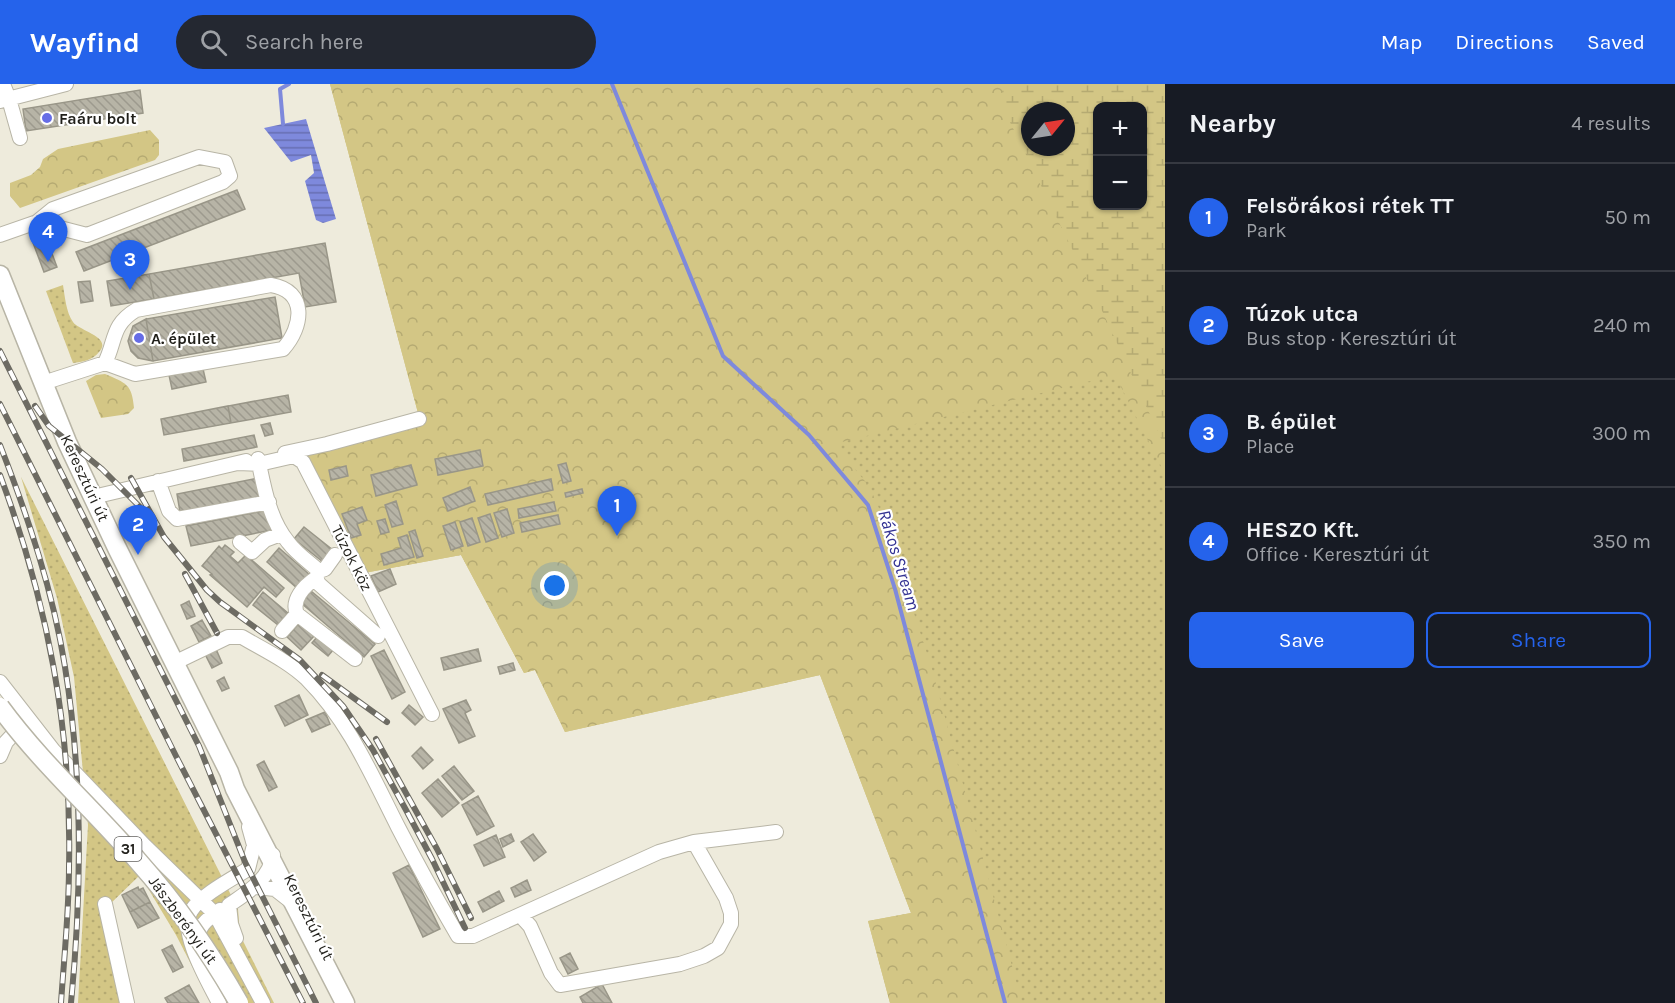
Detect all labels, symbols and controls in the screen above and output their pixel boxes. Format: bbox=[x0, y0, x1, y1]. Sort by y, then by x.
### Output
search box bbox=[176, 15, 596, 69]
text: Wayfind bbox=[30, 26, 140, 59]
icon: search bbox=[197, 26, 230, 59]
text: Search here bbox=[245, 29, 363, 55]
text: Map bbox=[1381, 30, 1422, 54]
text: Directions bbox=[1455, 30, 1554, 54]
text: Saved bbox=[1587, 30, 1645, 54]
north arrow bbox=[1021, 102, 1075, 156]
map controls bbox=[1093, 102, 1147, 210]
button: + bbox=[1093, 102, 1147, 156]
text: Nearby bbox=[1189, 108, 1276, 139]
place label: Faáru bolt bbox=[59, 109, 137, 128]
marker: Faáru bolt bbox=[40, 111, 54, 125]
text: 4 results bbox=[1571, 112, 1651, 135]
button: − bbox=[1093, 156, 1147, 210]
text: Felsőrákosi rétek TT bbox=[1246, 193, 1454, 219]
text: 1 bbox=[1205, 206, 1212, 229]
text: 50 m bbox=[1604, 206, 1651, 229]
pin: 4 bbox=[28, 212, 68, 262]
text: Park bbox=[1246, 219, 1287, 242]
pin: 3 bbox=[110, 240, 150, 290]
text: Túzok utca bbox=[1246, 301, 1359, 327]
text: 2 bbox=[1202, 314, 1215, 337]
text: 240 m bbox=[1593, 314, 1651, 337]
text: Bus stop · Keresztúri út bbox=[1246, 327, 1457, 350]
place label: A. épület bbox=[151, 329, 216, 348]
marker: A. épület bbox=[132, 331, 146, 345]
text: B. épület bbox=[1246, 409, 1336, 435]
text: 3 bbox=[1202, 422, 1215, 445]
text: 300 m bbox=[1592, 422, 1651, 445]
street label: Keresztúri út bbox=[57, 432, 113, 524]
text: Place bbox=[1246, 435, 1294, 458]
pin: 1 bbox=[598, 486, 636, 536]
pin: 2 bbox=[118, 506, 158, 555]
water label: Rákos Stream bbox=[873, 507, 925, 613]
text: HESZO Kft. bbox=[1246, 517, 1359, 543]
street label: Túzok köz bbox=[327, 522, 377, 594]
text: 4 bbox=[1203, 530, 1214, 553]
text: 350 m bbox=[1593, 530, 1651, 553]
text: Office · Keresztúri út bbox=[1246, 543, 1429, 566]
your location bbox=[540, 571, 569, 600]
button: Save bbox=[1189, 612, 1414, 668]
button: Share bbox=[1426, 612, 1651, 668]
road number: 31 bbox=[114, 837, 142, 861]
street label: Keresztúri út bbox=[280, 871, 338, 963]
street label: Jászberényi út bbox=[145, 872, 221, 968]

